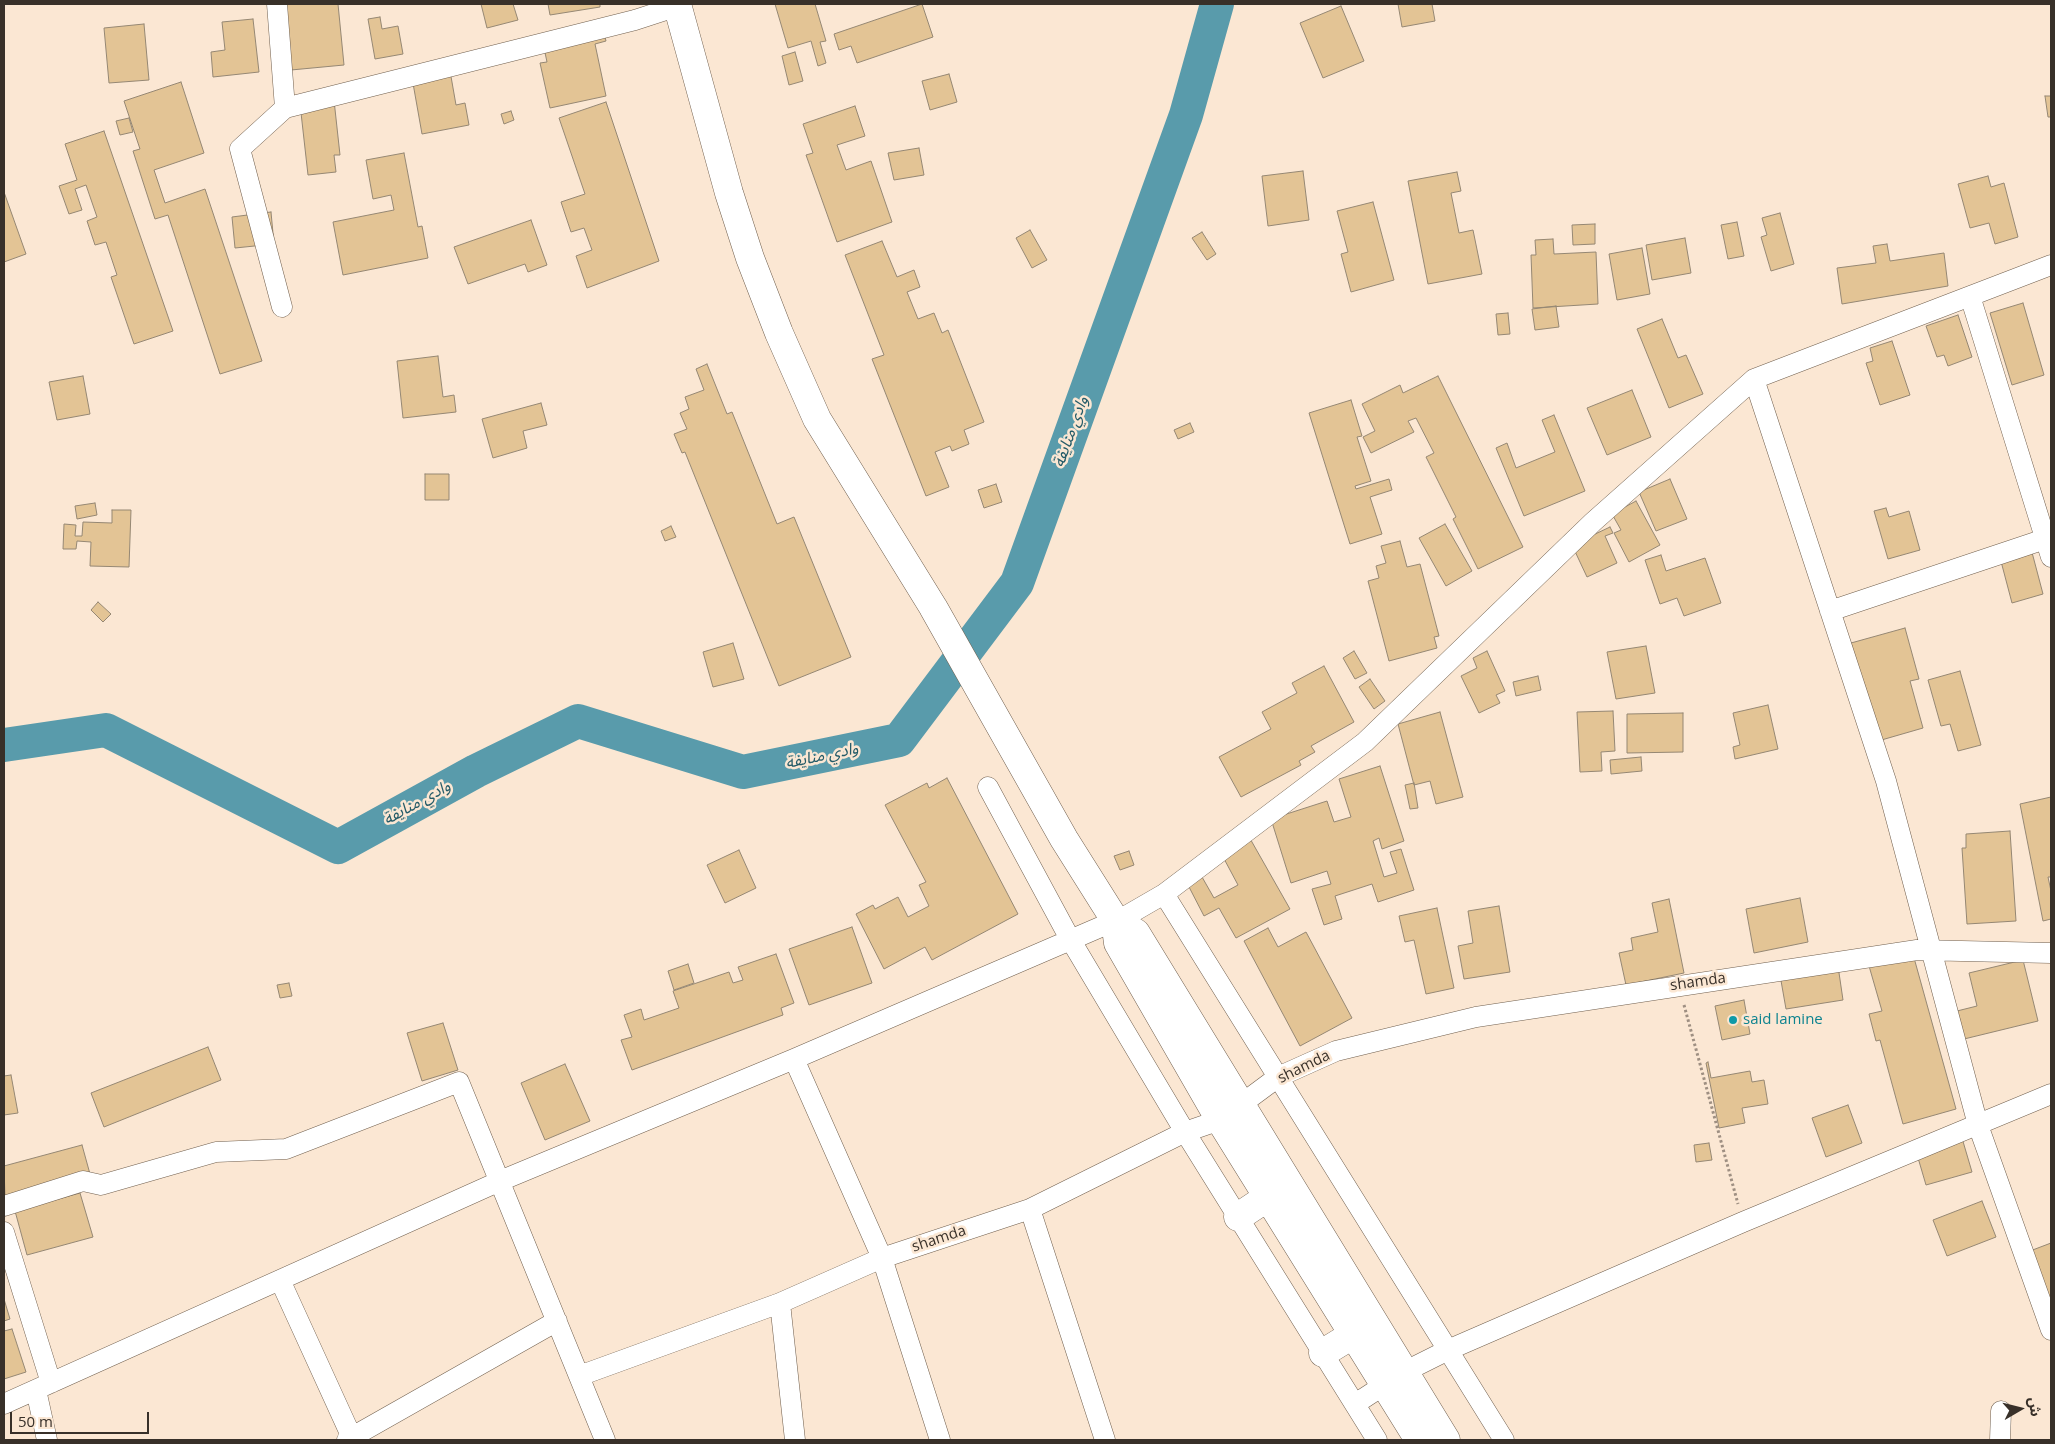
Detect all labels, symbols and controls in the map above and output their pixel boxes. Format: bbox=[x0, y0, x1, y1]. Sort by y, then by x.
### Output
water label: وادي منايفة bbox=[1049, 394, 1093, 470]
water label: وادي منايفة bbox=[784, 739, 860, 773]
water label: وادي منايفة bbox=[380, 777, 454, 829]
street label: shamda bbox=[1669, 969, 1727, 995]
place label: said lamine bbox=[1743, 1011, 1823, 1029]
marker: said lamine bbox=[1727, 1014, 1739, 1026]
street label: shamda bbox=[1275, 1047, 1333, 1087]
street label: shamda bbox=[910, 1222, 968, 1256]
north arrow bbox=[1995, 1384, 2045, 1434]
text: ش bbox=[2025, 1396, 2046, 1418]
scale bar bbox=[12, 1402, 151, 1434]
text: 50 m bbox=[18, 1411, 53, 1431]

